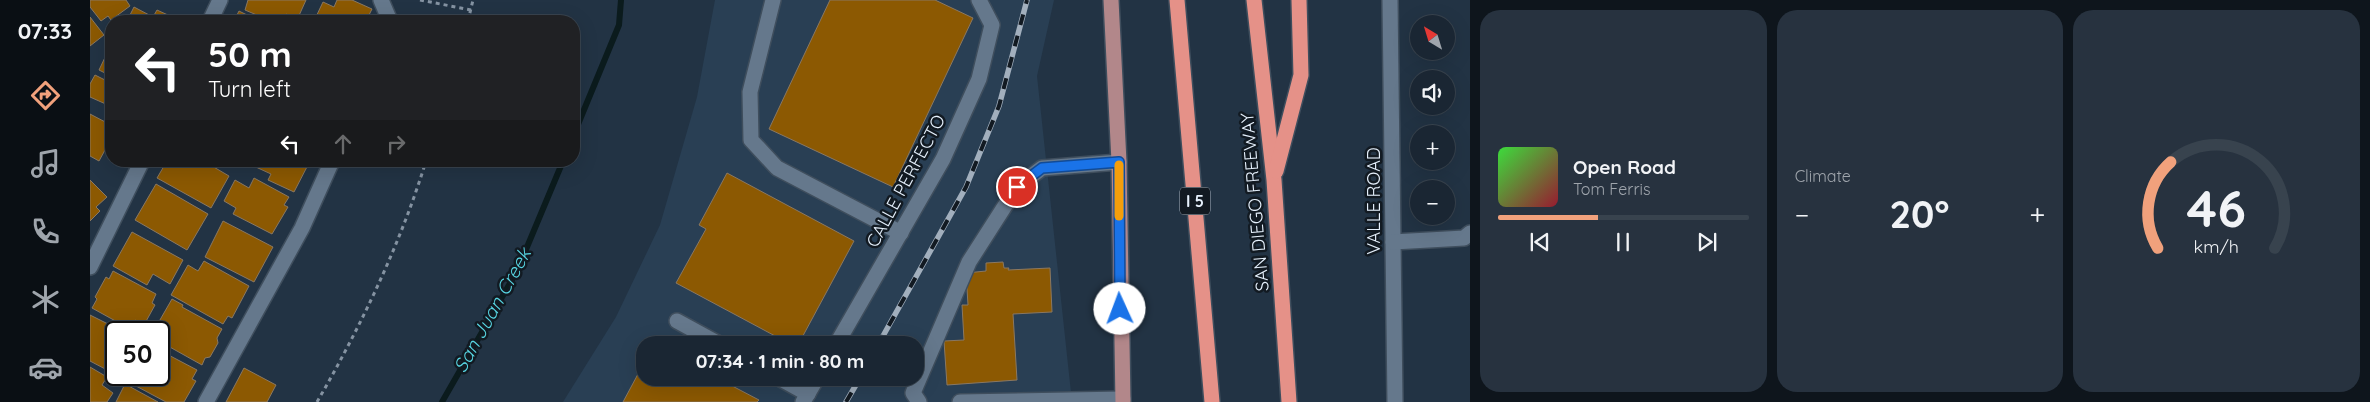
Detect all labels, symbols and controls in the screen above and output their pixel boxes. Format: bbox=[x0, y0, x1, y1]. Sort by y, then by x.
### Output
north arrow bbox=[1410, 15, 1455, 60]
map controls bbox=[1410, 15, 1455, 225]
text: 07:33 bbox=[18, 17, 72, 45]
text: 50 m bbox=[208, 32, 292, 76]
icon: left bbox=[125, 35, 190, 100]
button: sound bbox=[1410, 70, 1455, 115]
text: Turn left bbox=[208, 75, 291, 103]
icon: directions bbox=[28, 78, 63, 113]
street label: CALLE PERFECTO bbox=[861, 110, 950, 251]
street label: SAN DIEGO FREEWAY bbox=[1235, 112, 1274, 292]
button: + bbox=[1410, 125, 1455, 170]
icon: left bbox=[276, 130, 304, 158]
icon: ahead bbox=[329, 130, 357, 158]
icon: right bbox=[382, 130, 410, 158]
icon: music bbox=[28, 146, 63, 181]
street label: VALLE ROAD bbox=[1362, 147, 1385, 255]
text: Open Road bbox=[1573, 155, 1676, 179]
pin bbox=[996, 166, 1038, 208]
text: Climate bbox=[1795, 166, 1851, 186]
icon: arrive bbox=[1003, 173, 1031, 201]
text: 46 bbox=[2187, 175, 2246, 240]
text: Tom Ferris bbox=[1573, 179, 1650, 199]
button: − bbox=[1410, 180, 1455, 225]
road number: I 5 bbox=[1180, 188, 1210, 215]
text: 20° bbox=[1889, 190, 1949, 238]
text: − bbox=[1795, 197, 1809, 232]
text: + bbox=[2030, 197, 2045, 232]
icon: phone bbox=[28, 214, 63, 249]
icon: previous bbox=[1526, 228, 1554, 256]
icon: pause bbox=[1609, 228, 1637, 256]
icon: next bbox=[1693, 228, 1721, 256]
text: km/h bbox=[2194, 235, 2239, 257]
water label: San Juan Creek bbox=[448, 242, 537, 376]
icon: climate bbox=[28, 282, 63, 317]
position arrow bbox=[1093, 282, 1145, 334]
speed limit sign: 50 bbox=[105, 321, 170, 386]
text: 07:34 · 1 min · 80 m bbox=[696, 349, 864, 373]
icon: car bbox=[28, 350, 63, 385]

